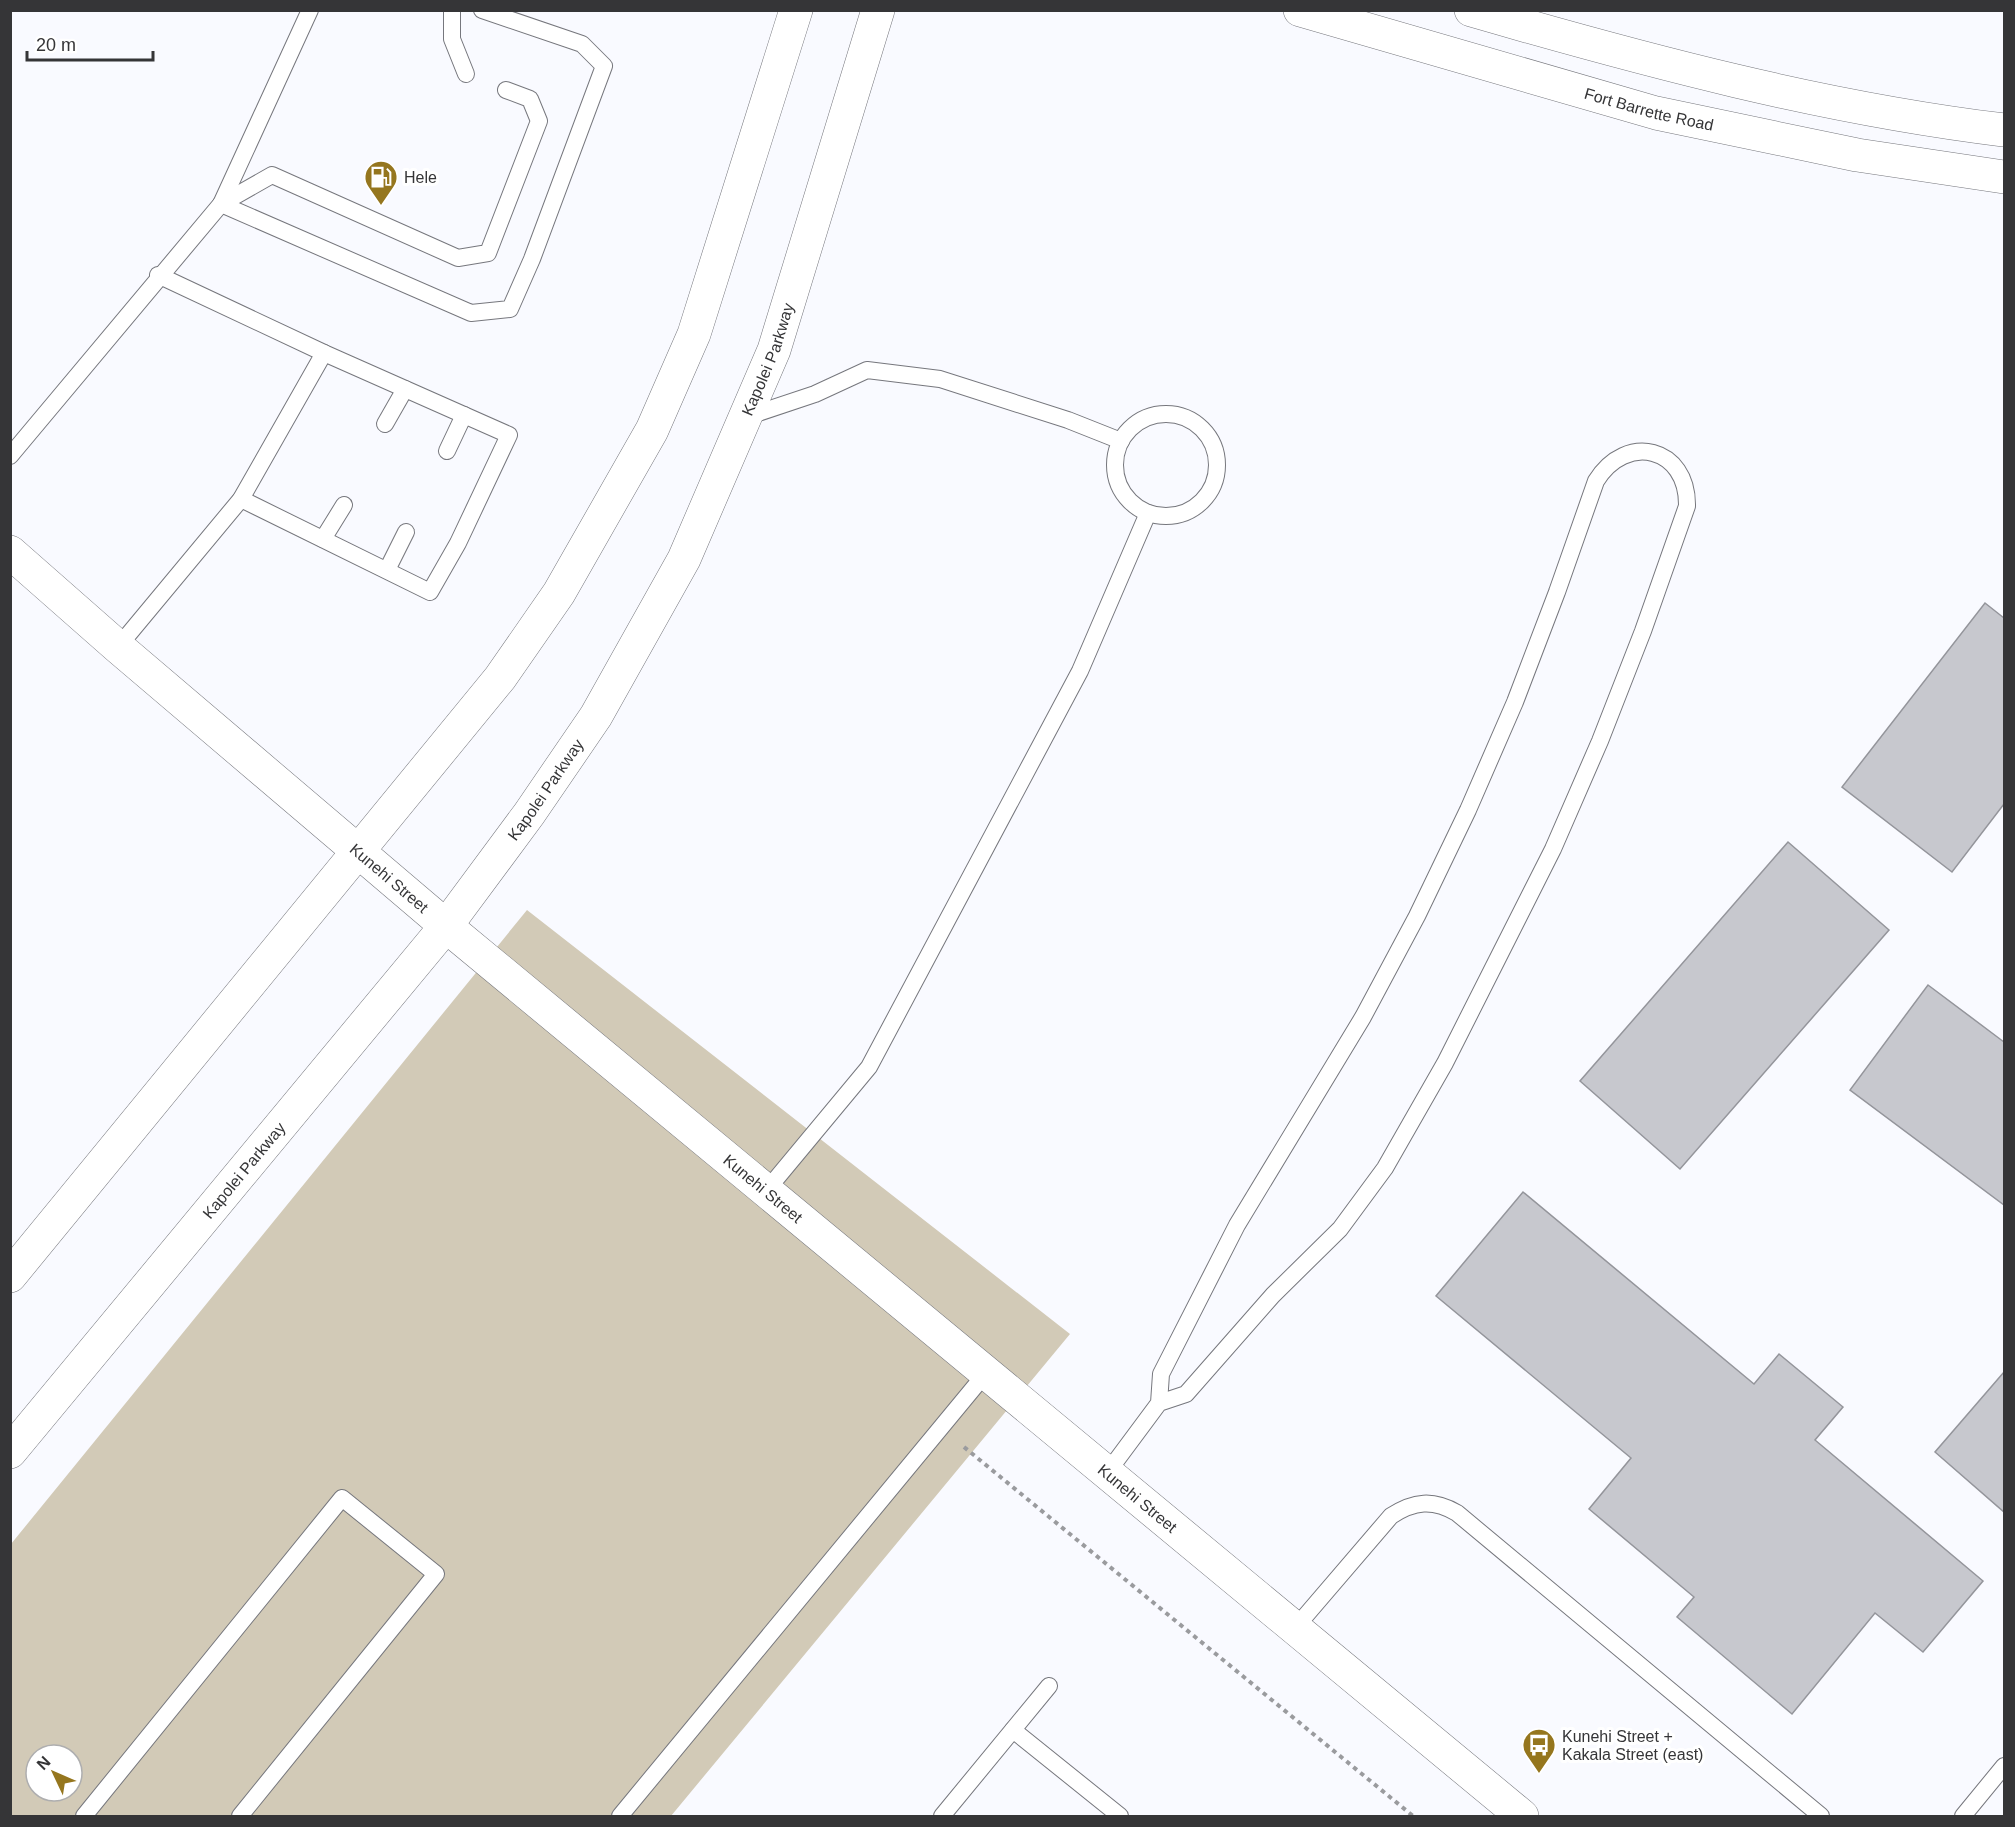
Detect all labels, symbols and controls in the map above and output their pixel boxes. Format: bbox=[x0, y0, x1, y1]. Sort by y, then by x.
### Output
scale bar bbox=[27, 24, 153, 62]
text: 20 m bbox=[36, 35, 76, 55]
street label: Fort Barrette Road bbox=[1583, 85, 1715, 134]
fuel station icon: Hele bbox=[363, 159, 399, 206]
place label: Hele bbox=[404, 169, 437, 186]
street label: Kapolei Parkway bbox=[739, 301, 797, 418]
street label: Kapolei Parkway bbox=[505, 736, 587, 844]
street label: Kunehi Street bbox=[347, 840, 432, 916]
street label: Kapolei Parkway bbox=[199, 1119, 289, 1222]
street label: Kunehi Street bbox=[720, 1151, 806, 1227]
street label: Kunehi Street bbox=[1095, 1461, 1181, 1536]
bus stop icon: Kunehi Street + Kakala Street (east) bbox=[1521, 1727, 1557, 1774]
place label: Kunehi Street + Kakala Street (east) bbox=[1562, 1728, 1703, 1763]
north arrow bbox=[24, 1743, 84, 1803]
text: N bbox=[33, 1753, 54, 1773]

